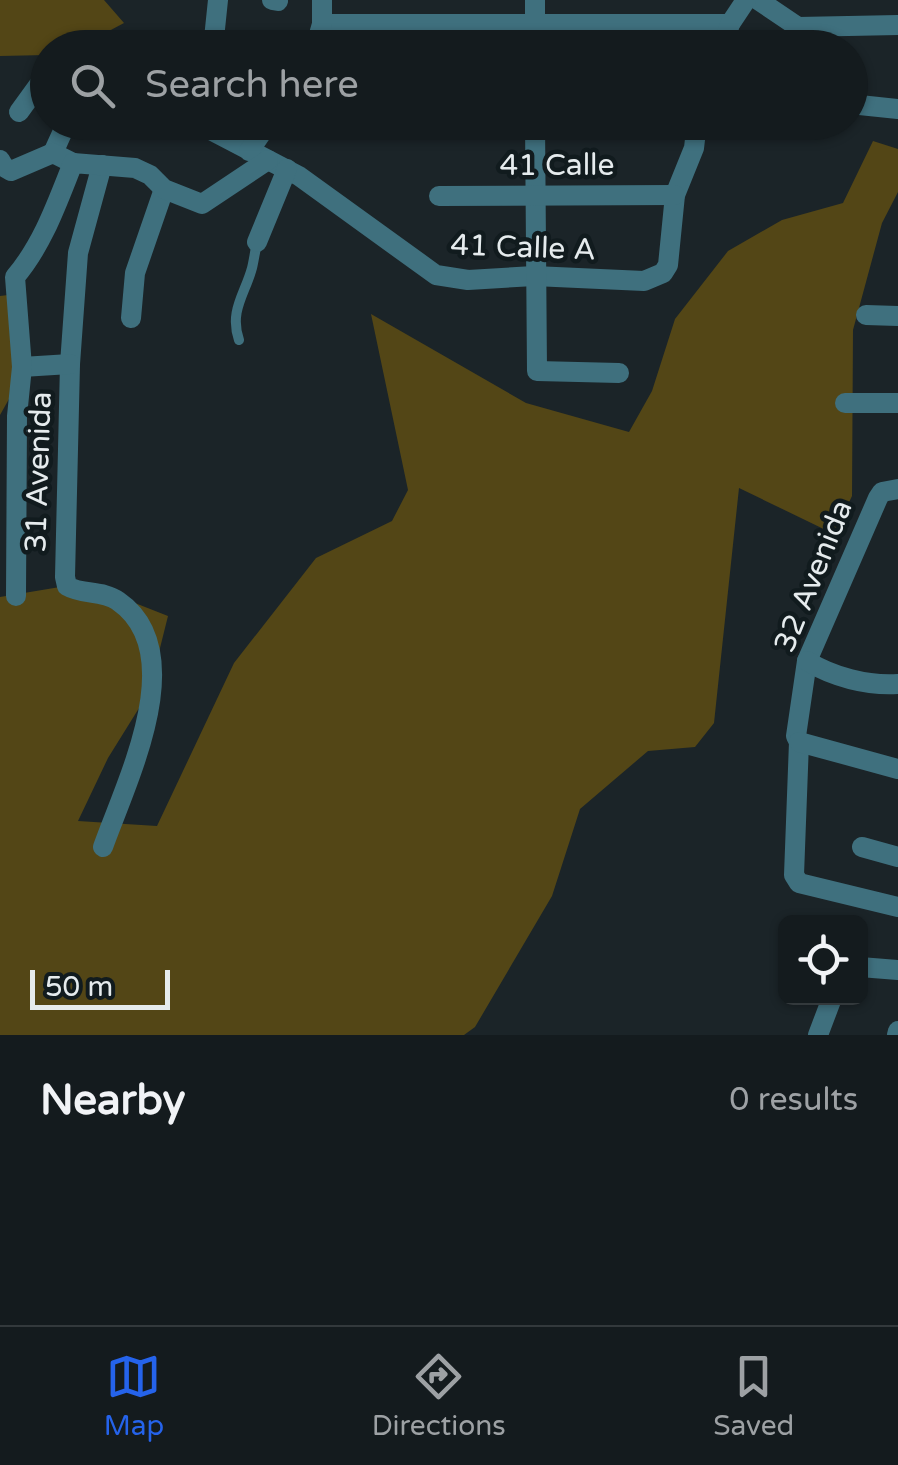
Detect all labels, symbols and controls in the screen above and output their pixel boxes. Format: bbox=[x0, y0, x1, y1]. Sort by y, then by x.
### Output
search box bbox=[30, 30, 868, 140]
icon: search bbox=[65, 58, 120, 113]
text: Search here bbox=[145, 62, 359, 108]
street label: 41 Calle bbox=[499, 147, 615, 184]
street label: 41 Calle A bbox=[450, 226, 596, 269]
street label: 31 Avenida bbox=[17, 391, 60, 553]
street label: 32 Avenida bbox=[766, 495, 861, 658]
map controls bbox=[778, 915, 868, 1005]
button: locate bbox=[778, 915, 868, 1005]
scale bar bbox=[30, 965, 170, 1010]
text: 50 m bbox=[45, 970, 113, 1004]
text: Nearby bbox=[40, 1075, 185, 1126]
text: 0 results bbox=[729, 1081, 858, 1119]
tab: Map bbox=[104, 1349, 164, 1443]
tab: Directions bbox=[372, 1349, 506, 1443]
tab: Saved bbox=[713, 1349, 794, 1443]

